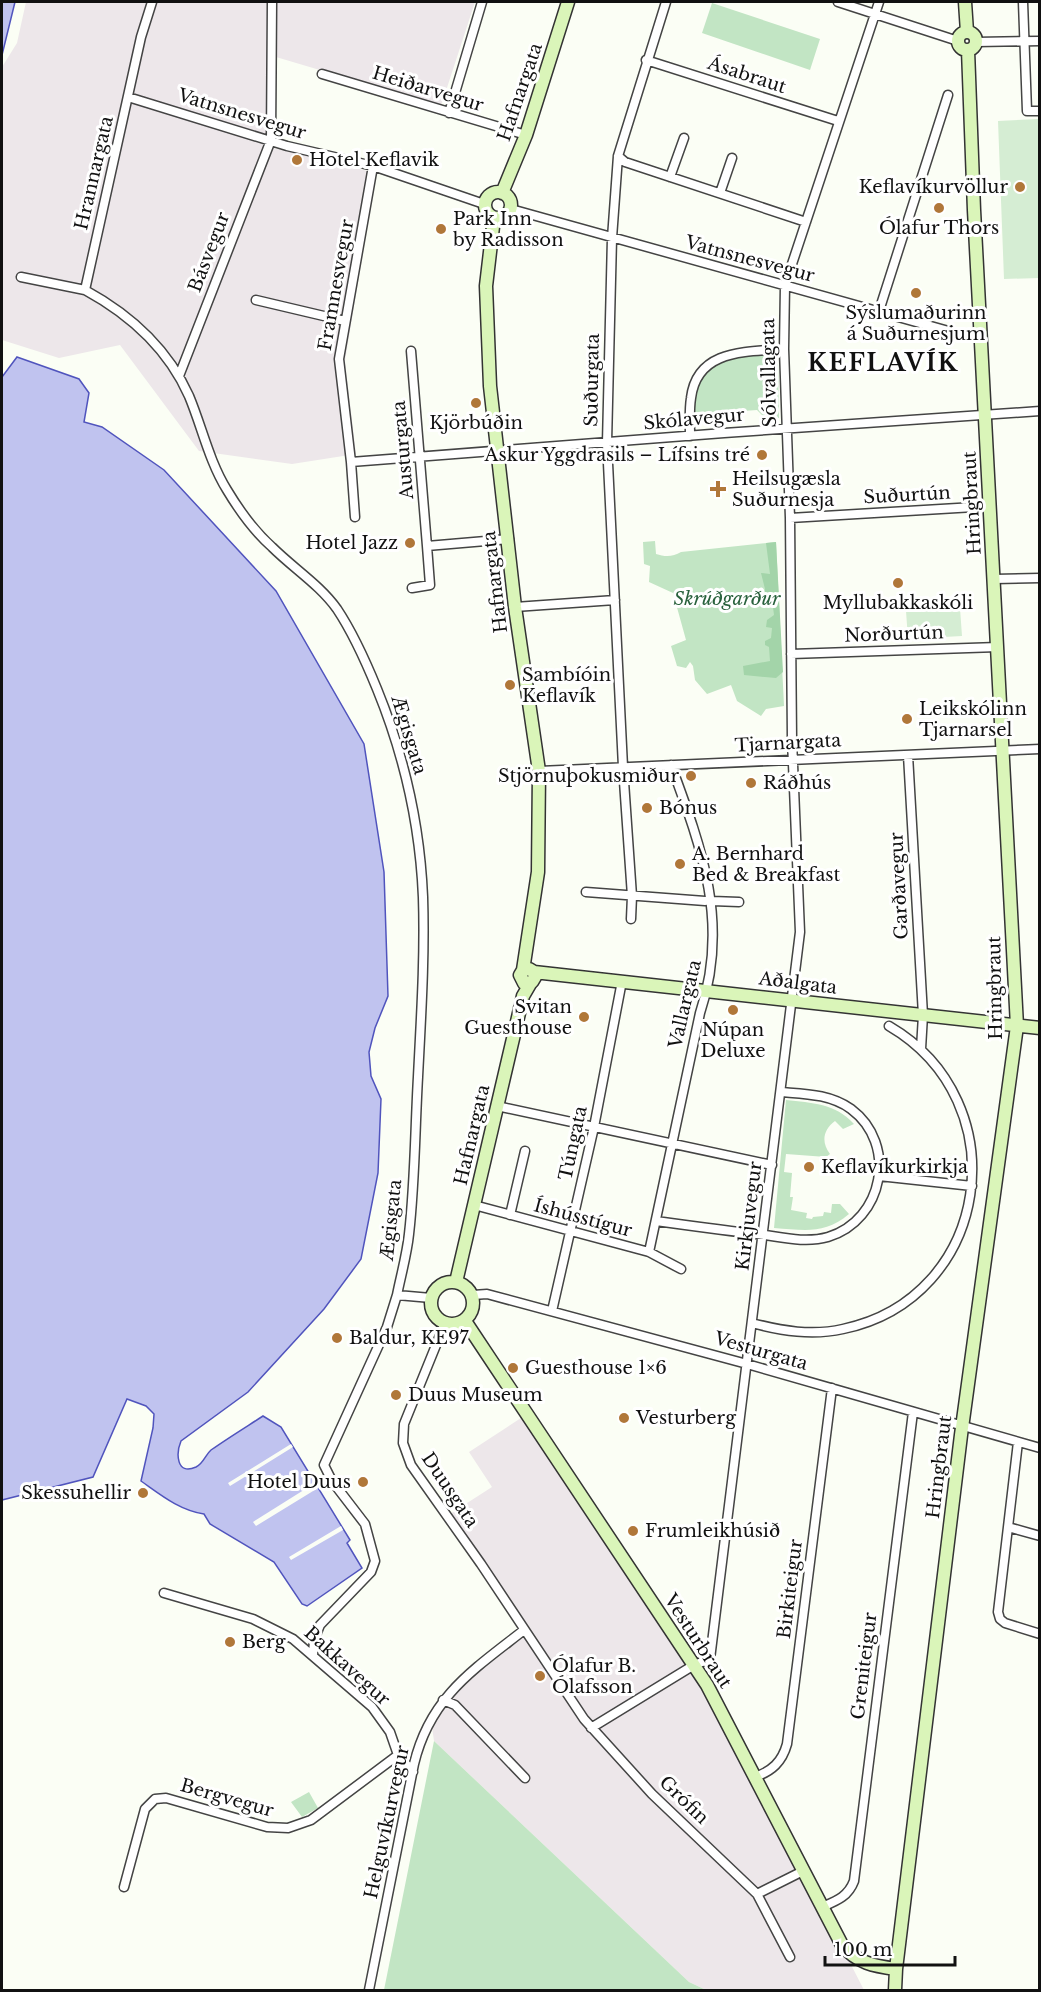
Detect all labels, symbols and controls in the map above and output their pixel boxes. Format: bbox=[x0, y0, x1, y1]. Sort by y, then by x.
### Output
street label: Hafnargata bbox=[493, 40, 547, 144]
street label: Ásabraut bbox=[704, 51, 790, 98]
street label: Heiðarvegur bbox=[370, 62, 487, 116]
street label: Vatnsnesvegur bbox=[174, 84, 309, 144]
street label: Hrannargata bbox=[70, 114, 118, 232]
place label: Hotel Keflavik bbox=[309, 149, 439, 171]
marker: Hotel Keflavik bbox=[290, 153, 304, 167]
place label: Keflavíkurvöllur bbox=[859, 176, 1008, 198]
marker: Keflavíkurvöllur bbox=[1013, 180, 1027, 194]
marker: Ólafur Thors bbox=[932, 201, 946, 215]
street label: Básvegur bbox=[184, 208, 234, 295]
place label: Park Inn by Radisson bbox=[452, 208, 564, 251]
place label: Ólafur Thors bbox=[879, 216, 999, 239]
street label: Framnesvegur bbox=[314, 217, 358, 352]
marker: Park Inn by Radisson bbox=[434, 222, 448, 236]
street label: Vatnsnesvegur bbox=[682, 231, 817, 287]
marker: Sýslumaðurinn á Suðurnesjum bbox=[909, 286, 923, 300]
place label: Sýslumaðurinn á Suðurnesjum bbox=[846, 302, 986, 345]
street label: Sólvallagata bbox=[757, 318, 781, 428]
street label: Suðurgata bbox=[580, 333, 604, 427]
district label: KEFLAVÍK bbox=[807, 348, 959, 377]
marker: Kjörbúðin bbox=[469, 396, 483, 410]
street label: Austurgata bbox=[388, 400, 418, 501]
street label: Skólavegur bbox=[642, 404, 746, 434]
place label: Kjörbúðin bbox=[429, 412, 523, 434]
place label: Askur Yggdrasils – Lífsins tré bbox=[484, 444, 750, 466]
marker: Askur Yggdrasils – Lífsins tré bbox=[755, 448, 769, 462]
street label: Hringbraut bbox=[958, 450, 986, 555]
place label: Heilsugæsla Suðurnesja bbox=[732, 468, 841, 511]
marker: Heilsugæsla Suðurnesja bbox=[709, 480, 727, 498]
street label: Suðurtún bbox=[863, 482, 951, 508]
street label: Hafnargata bbox=[478, 530, 512, 634]
place label: Hotel Jazz bbox=[305, 532, 398, 554]
marker: Hotel Jazz bbox=[403, 536, 417, 550]
marker: Myllubakkaskóli bbox=[891, 576, 905, 590]
park label: Skrúðgarður bbox=[674, 588, 781, 610]
place label: Myllubakkaskóli bbox=[823, 592, 973, 614]
street label: Norðurtún bbox=[844, 621, 944, 647]
place label: Sambíóin Keflavík bbox=[522, 664, 611, 707]
marker: Sambíóin Keflavík bbox=[503, 678, 517, 692]
street label: Ægisgata bbox=[386, 692, 431, 777]
place label: Leikskólinn Tjarnarsel bbox=[919, 698, 1027, 741]
marker: Leikskólinn Tjarnarsel bbox=[900, 712, 914, 726]
street label: Tjarnargata bbox=[734, 729, 842, 757]
place label: Stjörnuþokusmiður bbox=[498, 765, 679, 787]
marker: Stjörnuþokusmiður bbox=[684, 769, 698, 783]
place label: Ráðhús bbox=[763, 772, 831, 794]
marker: Ráðhús bbox=[744, 776, 758, 790]
place label: Bónus bbox=[659, 797, 717, 819]
marker: Bónus bbox=[640, 801, 654, 815]
street label: Garðavegur bbox=[885, 831, 913, 940]
place label: A. Bernhard Bed & Breakfast bbox=[691, 843, 841, 886]
marker: A. Bernhard Bed & Breakfast bbox=[673, 857, 687, 871]
street label: Hringbraut bbox=[983, 936, 1007, 1040]
street label: Vallargata bbox=[664, 958, 706, 1051]
street label: Aðalgata bbox=[757, 967, 838, 999]
place label: Svitan Guesthouse bbox=[464, 996, 572, 1039]
marker: Núpan Deluxe bbox=[726, 1003, 740, 1017]
marker: Svitan Guesthouse bbox=[577, 1010, 591, 1024]
place label: Núpan Deluxe bbox=[700, 1019, 766, 1062]
street label: Hafnargata bbox=[450, 1083, 494, 1187]
street label: Túngata bbox=[554, 1104, 592, 1182]
place label: Keflavíkurkirkja bbox=[821, 1156, 968, 1178]
street label: Kirkjuvegur bbox=[731, 1160, 767, 1272]
marker: Keflavíkurkirkja bbox=[802, 1160, 816, 1174]
street label: Ægisgata bbox=[376, 1178, 406, 1263]
street label: Íshússtígur bbox=[532, 1193, 635, 1242]
place label: Baldur, KE97 bbox=[349, 1327, 469, 1349]
street label: Vesturgata bbox=[711, 1327, 810, 1375]
marker: Baldur, KE97 bbox=[330, 1331, 344, 1345]
place label: Guesthouse 1×6 bbox=[525, 1357, 667, 1379]
marker: Guesthouse 1×6 bbox=[506, 1361, 520, 1375]
place label: Duus Museum bbox=[408, 1384, 543, 1406]
marker: Duus Museum bbox=[389, 1388, 403, 1402]
place label: Vesturberg bbox=[635, 1407, 736, 1429]
marker: Vesturberg bbox=[617, 1411, 631, 1425]
street label: Hringbraut bbox=[922, 1414, 956, 1520]
street label: Duusgata bbox=[417, 1448, 483, 1532]
place label: Hotel Duus bbox=[247, 1471, 351, 1493]
marker: Hotel Duus bbox=[356, 1475, 370, 1489]
place label: Skessuhellir bbox=[21, 1482, 131, 1504]
marker: Skessuhellir bbox=[136, 1486, 150, 1500]
place label: Frumleikhúsið bbox=[645, 1520, 781, 1542]
marker: Frumleikhúsið bbox=[626, 1524, 640, 1538]
street label: Birkiteigur bbox=[773, 1537, 807, 1640]
street label: Vesturbraut bbox=[659, 1589, 737, 1692]
street label: Greniteigur bbox=[847, 1611, 882, 1721]
street label: Bakkavegur bbox=[300, 1622, 395, 1711]
place label: Berg bbox=[242, 1631, 286, 1653]
marker: Berg bbox=[223, 1635, 237, 1649]
place label: Ólafur B. Ólafsson bbox=[552, 1654, 636, 1698]
marker: Ólafur B. Ólafsson bbox=[533, 1669, 547, 1683]
street label: Helguvíkurvegur bbox=[360, 1743, 414, 1901]
street label: Grófin bbox=[655, 1771, 713, 1829]
street label: Bergvegur bbox=[178, 1774, 276, 1822]
scale bar bbox=[825, 1929, 956, 1967]
text: 100 m bbox=[834, 1939, 892, 1961]

